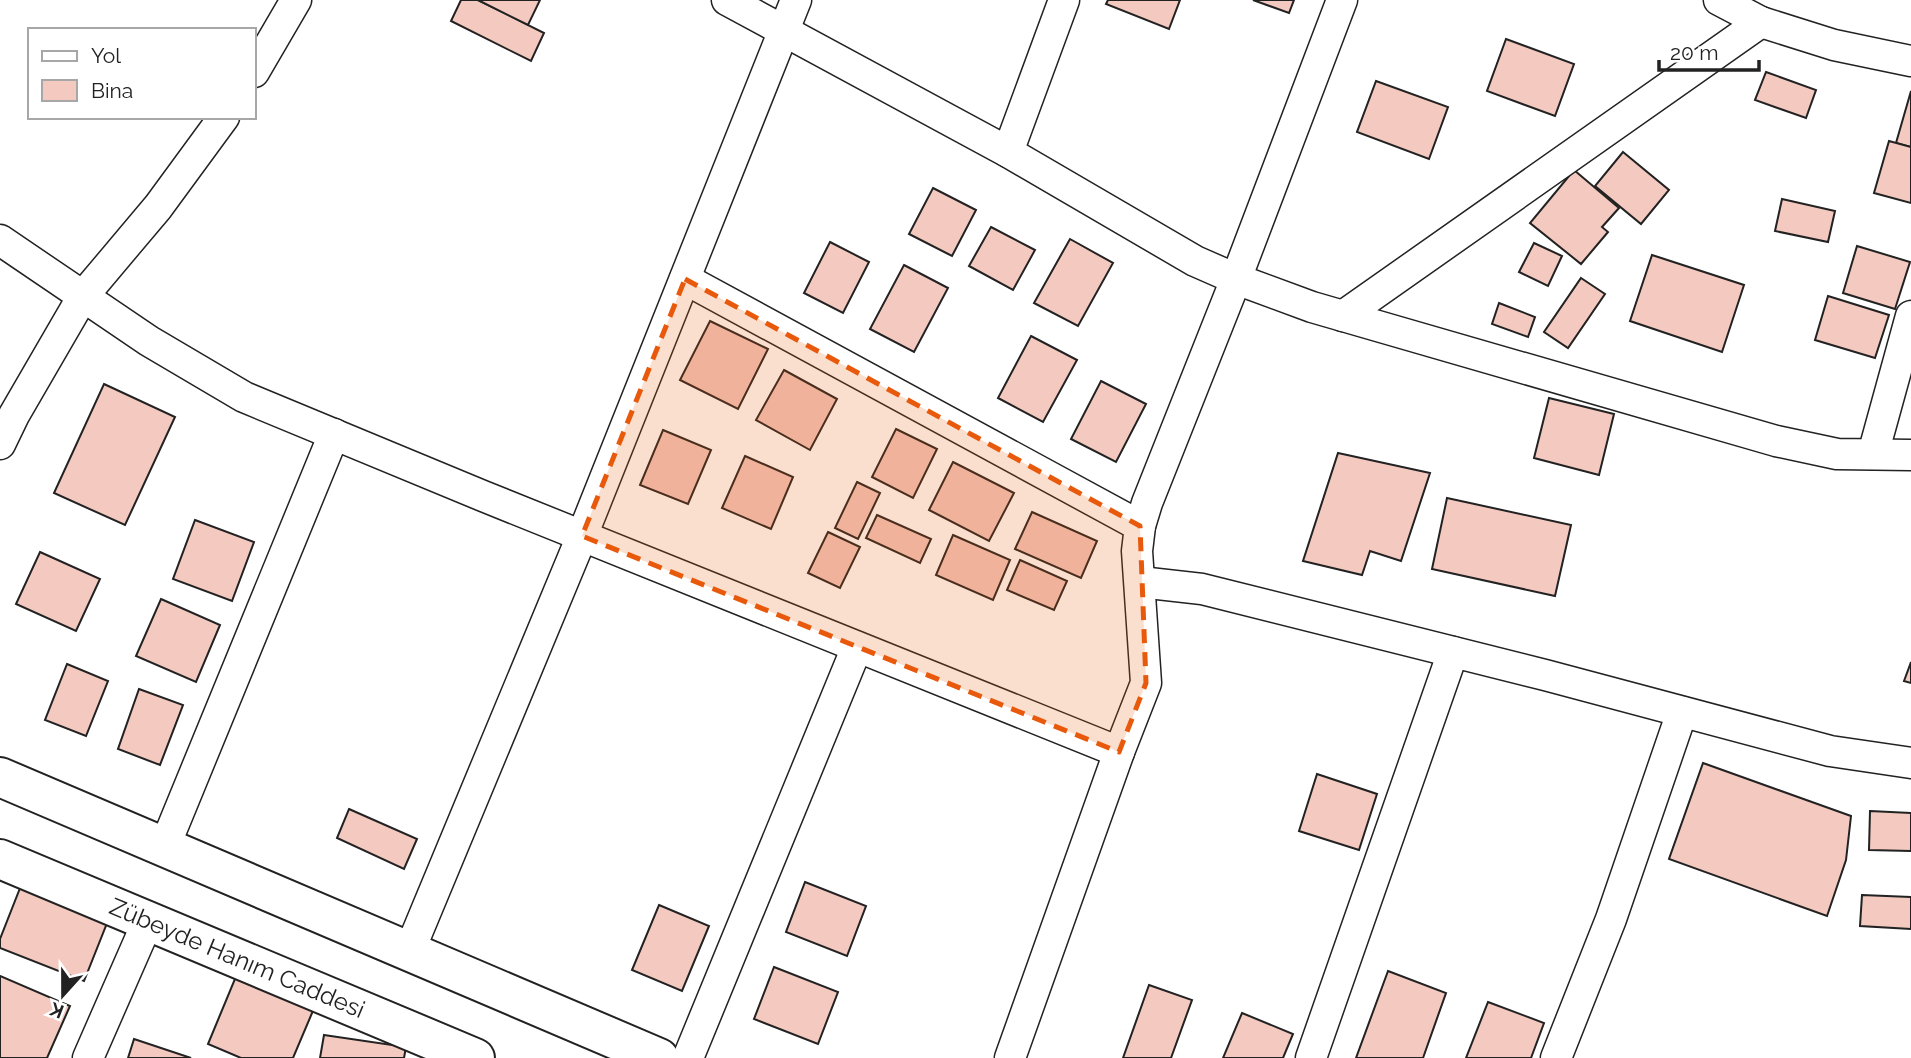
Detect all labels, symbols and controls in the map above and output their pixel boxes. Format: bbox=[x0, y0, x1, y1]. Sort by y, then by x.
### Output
legend bbox=[28, 28, 256, 119]
scale bar bbox=[1659, 28, 1759, 72]
text: 20 m bbox=[1670, 40, 1718, 65]
text: Yol bbox=[91, 43, 121, 68]
text: Bina bbox=[91, 78, 133, 103]
street label: Zübeyde Hanım Caddesi bbox=[105, 892, 369, 1024]
north arrow bbox=[28, 960, 98, 1030]
text: K bbox=[47, 998, 67, 1023]

